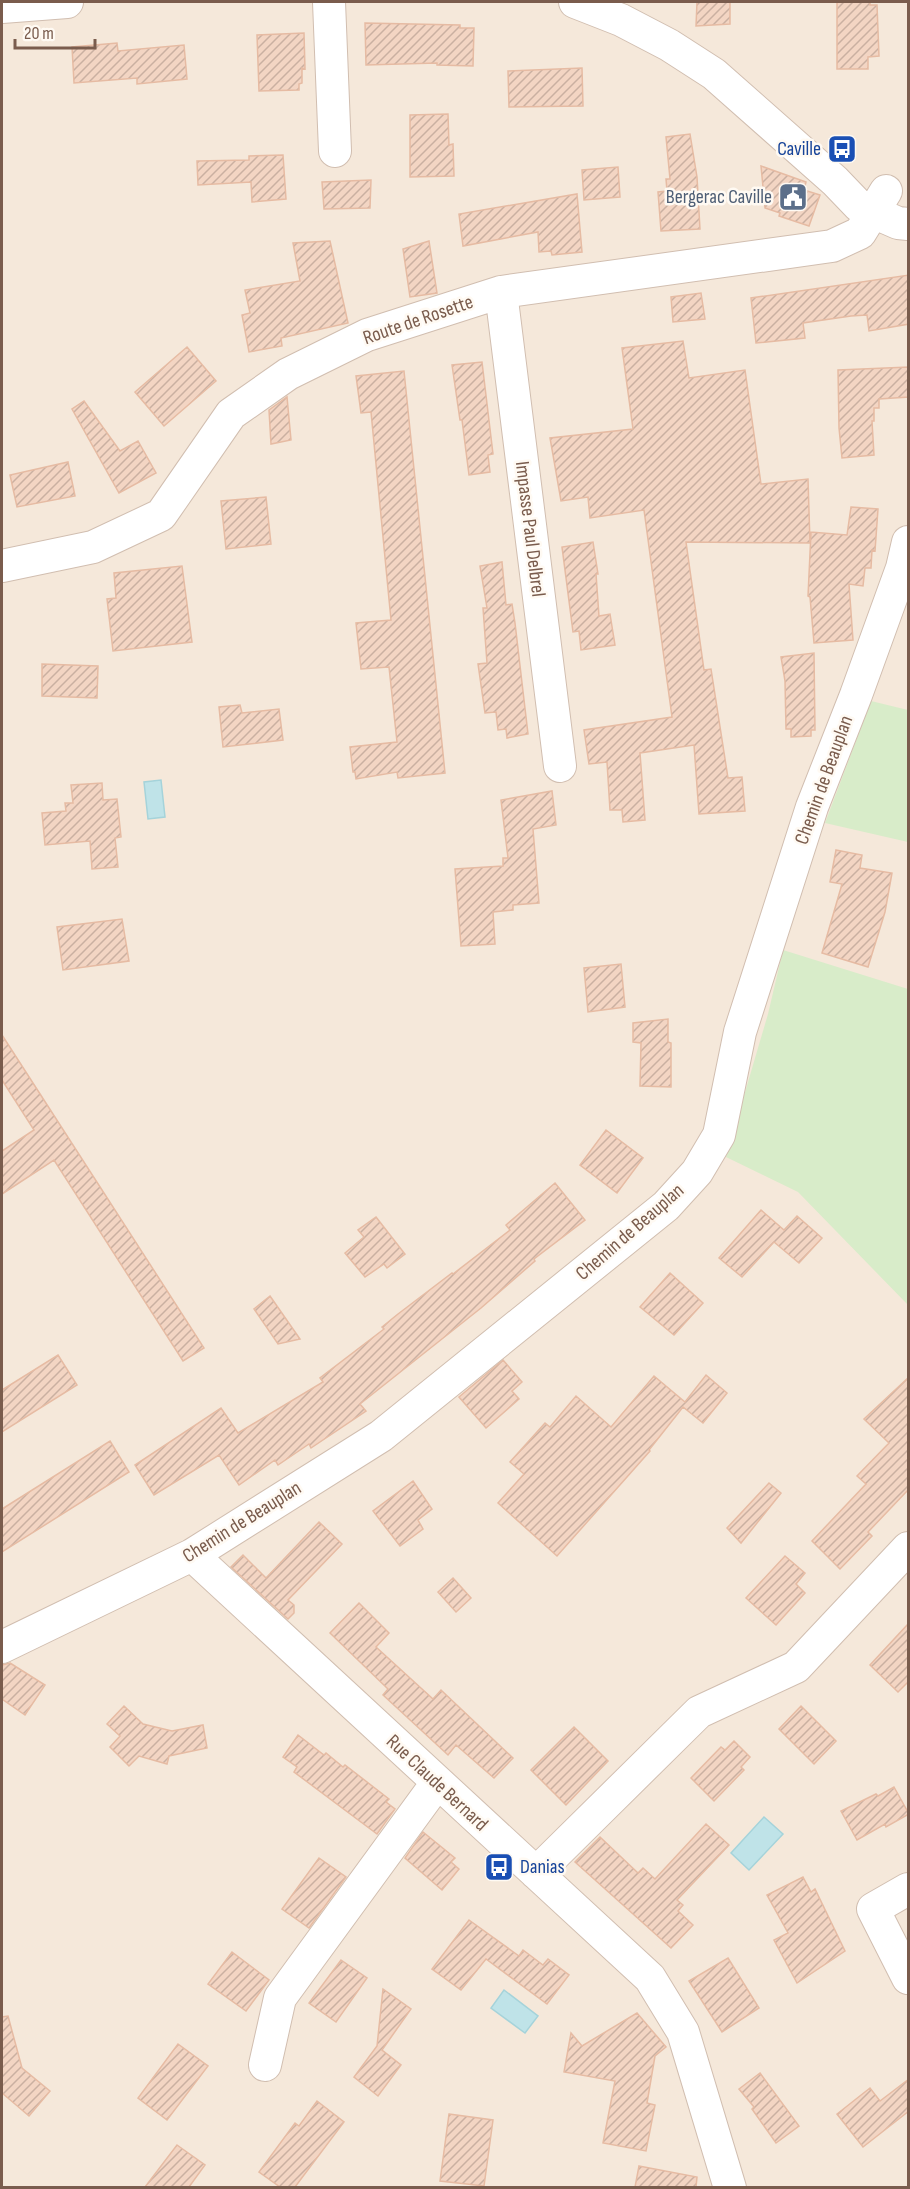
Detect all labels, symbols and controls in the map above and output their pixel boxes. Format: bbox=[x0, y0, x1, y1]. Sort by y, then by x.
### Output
scale bar bbox=[15, 12, 94, 50]
text: 20 m bbox=[24, 23, 54, 44]
bus stop icon: Caville bbox=[826, 133, 858, 165]
place label: Caville bbox=[777, 137, 821, 161]
public building icon: Bergerac Caville bbox=[777, 181, 809, 213]
place label: Bergerac Caville bbox=[666, 185, 772, 209]
street label: Route de Rosette bbox=[360, 290, 476, 350]
street label: Impasse Paul Delbrel bbox=[510, 460, 550, 598]
street label: Chemin de Beauplan bbox=[790, 712, 858, 848]
street label: Chemin de Beauplan bbox=[571, 1179, 689, 1285]
street label: Chemin de Beauplan bbox=[178, 1476, 306, 1568]
street label: Rue Claude Bernard bbox=[381, 1730, 493, 1836]
bus stop icon: Danias bbox=[483, 1851, 515, 1883]
place label: Danias bbox=[520, 1855, 565, 1879]

